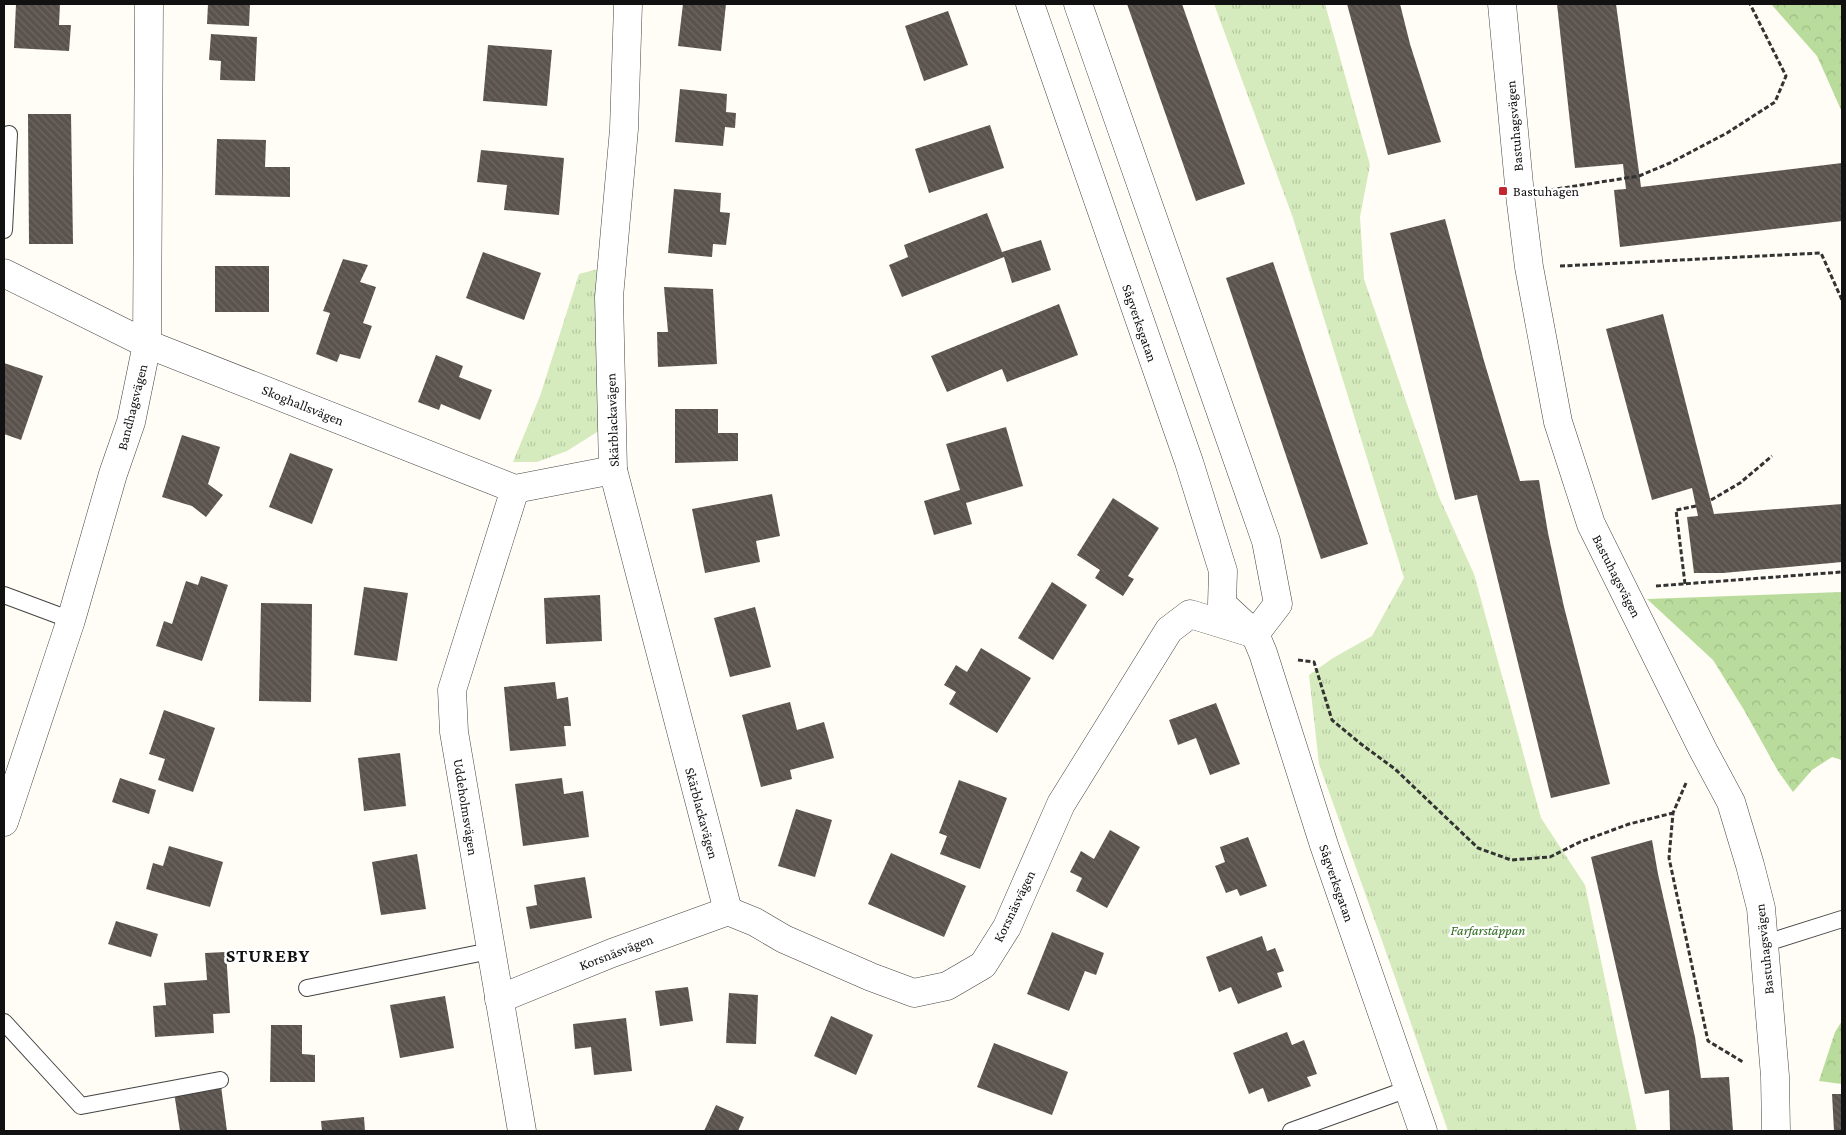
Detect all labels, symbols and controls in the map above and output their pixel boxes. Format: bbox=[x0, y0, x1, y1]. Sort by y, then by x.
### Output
street label: Bastuhagsvägen bbox=[1502, 79, 1526, 172]
place label: Bastuhagen bbox=[1513, 183, 1580, 199]
marker: Bastuhagen bbox=[1497, 185, 1509, 197]
street label: Sågverksgatan bbox=[1119, 282, 1161, 364]
street label: Bandhagsvägen bbox=[114, 362, 151, 452]
street label: Skärblackavägen bbox=[602, 372, 622, 467]
street label: Skoghallsvägen bbox=[260, 381, 347, 429]
street label: Bastuhagsvägen bbox=[1589, 532, 1645, 621]
street label: Uddeholmsvägen bbox=[450, 757, 482, 857]
street label: Skärblackavägen bbox=[682, 766, 722, 861]
street label: Sågverksgatan bbox=[1316, 842, 1358, 924]
street label: Korsnäsvägen bbox=[990, 867, 1038, 944]
street label: Bastuhagsvägen bbox=[1751, 902, 1777, 995]
park label: Farfarstäppan bbox=[1451, 922, 1525, 938]
street label: Korsnäsvägen bbox=[577, 930, 656, 973]
district label: STUREBY bbox=[226, 945, 310, 966]

